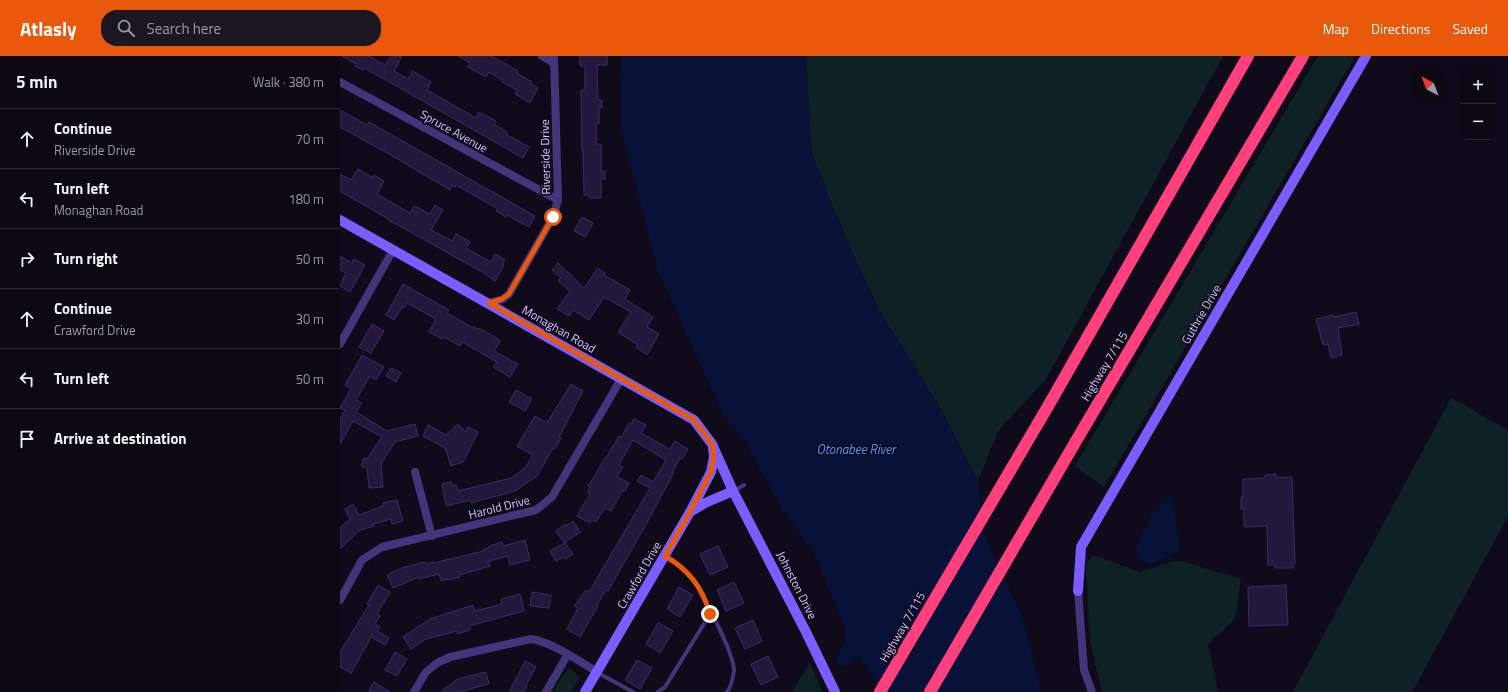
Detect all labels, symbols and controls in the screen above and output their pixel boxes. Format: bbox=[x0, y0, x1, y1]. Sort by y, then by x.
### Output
search box bbox=[101, 10, 381, 46]
text: Atlasly bbox=[20, 14, 77, 43]
icon: search bbox=[115, 17, 137, 39]
text: Search here bbox=[147, 17, 221, 40]
text: Map bbox=[1323, 18, 1349, 39]
text: Directions bbox=[1371, 18, 1430, 39]
text: Saved bbox=[1452, 18, 1488, 39]
north arrow bbox=[1412, 68, 1448, 104]
map controls bbox=[1460, 68, 1496, 140]
button: + bbox=[1460, 68, 1496, 104]
text: 5 min bbox=[16, 69, 57, 95]
text: Walk · 380 m bbox=[253, 72, 324, 92]
button: − bbox=[1460, 104, 1496, 140]
street label: Spruce Avenue bbox=[417, 105, 491, 157]
text: Continue bbox=[54, 117, 112, 140]
street label: Riverside Drive bbox=[535, 119, 555, 195]
icon: ahead bbox=[16, 128, 38, 150]
text: 70 m bbox=[296, 129, 324, 149]
text: Riverside Drive bbox=[54, 140, 136, 160]
text: Turn left bbox=[54, 177, 109, 200]
icon: left bbox=[16, 188, 38, 210]
text: 180 m bbox=[288, 189, 324, 209]
text: Monaghan Road bbox=[54, 200, 143, 220]
route start bbox=[544, 208, 562, 226]
text: Turn right bbox=[54, 247, 118, 270]
icon: right bbox=[16, 248, 38, 270]
text: 50 m bbox=[296, 249, 324, 269]
street label: Guthrie Drive bbox=[1176, 281, 1226, 347]
text: Continue bbox=[54, 297, 112, 320]
street label: Monaghan Road bbox=[519, 300, 599, 358]
icon: ahead bbox=[16, 308, 38, 330]
text: 30 m bbox=[296, 309, 324, 329]
text: Crawford Drive bbox=[54, 320, 135, 340]
street label: Highway 7/115 bbox=[1076, 327, 1133, 405]
text: Turn left bbox=[54, 367, 109, 390]
icon: left bbox=[16, 368, 38, 390]
text: 50 m bbox=[296, 369, 324, 389]
text: Arrive at destination bbox=[54, 427, 187, 450]
icon: arrive bbox=[16, 428, 38, 450]
water label: Otonabee River bbox=[817, 439, 897, 459]
street label: Harold Drive bbox=[466, 490, 532, 524]
street label: Crawford Drive bbox=[612, 538, 666, 612]
street label: Johnston Drive bbox=[772, 548, 822, 622]
street label: Highway 7/115 bbox=[874, 588, 930, 666]
route end bbox=[701, 605, 719, 623]

